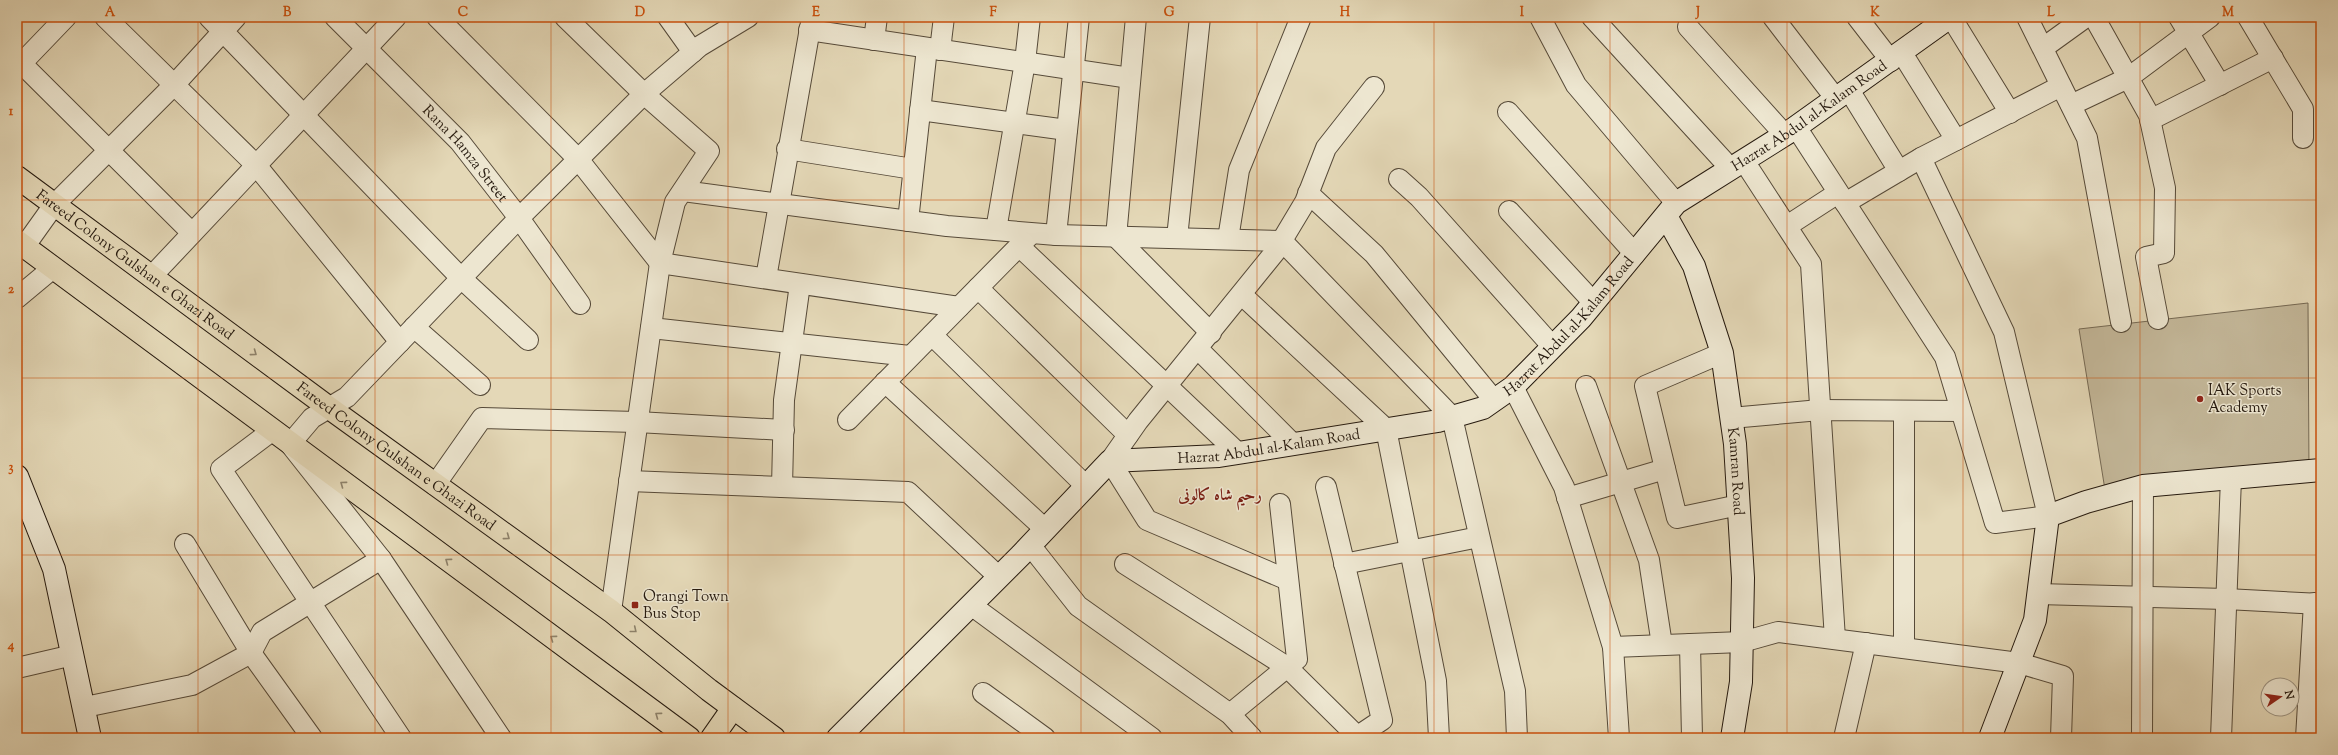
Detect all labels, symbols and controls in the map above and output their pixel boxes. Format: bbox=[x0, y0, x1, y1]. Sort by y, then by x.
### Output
text: A bbox=[105, 4, 116, 22]
text: B bbox=[283, 4, 292, 22]
text: C bbox=[458, 4, 468, 22]
text: D bbox=[635, 4, 645, 22]
text: E bbox=[812, 4, 820, 22]
text: F bbox=[989, 4, 997, 22]
text: G bbox=[1164, 4, 1175, 22]
text: H bbox=[1340, 4, 1351, 22]
text: I bbox=[1520, 4, 1525, 22]
text: J bbox=[1695, 4, 1700, 22]
text: K bbox=[1870, 4, 1880, 22]
text: L bbox=[2047, 4, 2055, 22]
text: M bbox=[2222, 4, 2234, 22]
street label: Hazrat Abdul al-Kalam Road bbox=[1728, 56, 1892, 177]
street label: Rana Hamza Street bbox=[417, 101, 512, 207]
text: 1 bbox=[9, 103, 14, 121]
street label: Fareed Colony Gulshan e Ghazi Road bbox=[31, 185, 238, 346]
street label: Hazrat Abdul al-Kalam Road bbox=[1500, 252, 1640, 402]
text: 2 bbox=[8, 281, 15, 299]
one-way arrow bbox=[250, 348, 257, 355]
street label: Fareed Colony Gulshan e Ghazi Road bbox=[292, 378, 500, 537]
place label: IAK Sports Academy bbox=[2208, 381, 2281, 419]
marker: IAK Sports Academy bbox=[2195, 394, 2205, 404]
street label: Hazrat Abdul al-Kalam Road bbox=[1177, 425, 1362, 470]
street label: Kamran Road bbox=[1721, 426, 1748, 517]
text: 3 bbox=[8, 459, 14, 477]
one-way arrow bbox=[341, 482, 348, 489]
district label: رحیم شاہ کالونی bbox=[1177, 485, 1262, 511]
one-way arrow bbox=[502, 532, 509, 539]
one-way arrow bbox=[446, 559, 453, 566]
place label: Orangi Town Bus Stop bbox=[643, 587, 729, 625]
marker: Orangi Town Bus Stop bbox=[630, 600, 640, 610]
one-way arrow bbox=[629, 626, 636, 633]
one-way arrow bbox=[550, 635, 557, 643]
text: 4 bbox=[7, 637, 15, 655]
north arrow bbox=[2260, 677, 2300, 717]
text: N bbox=[2280, 688, 2298, 701]
one-way arrow bbox=[655, 713, 662, 720]

